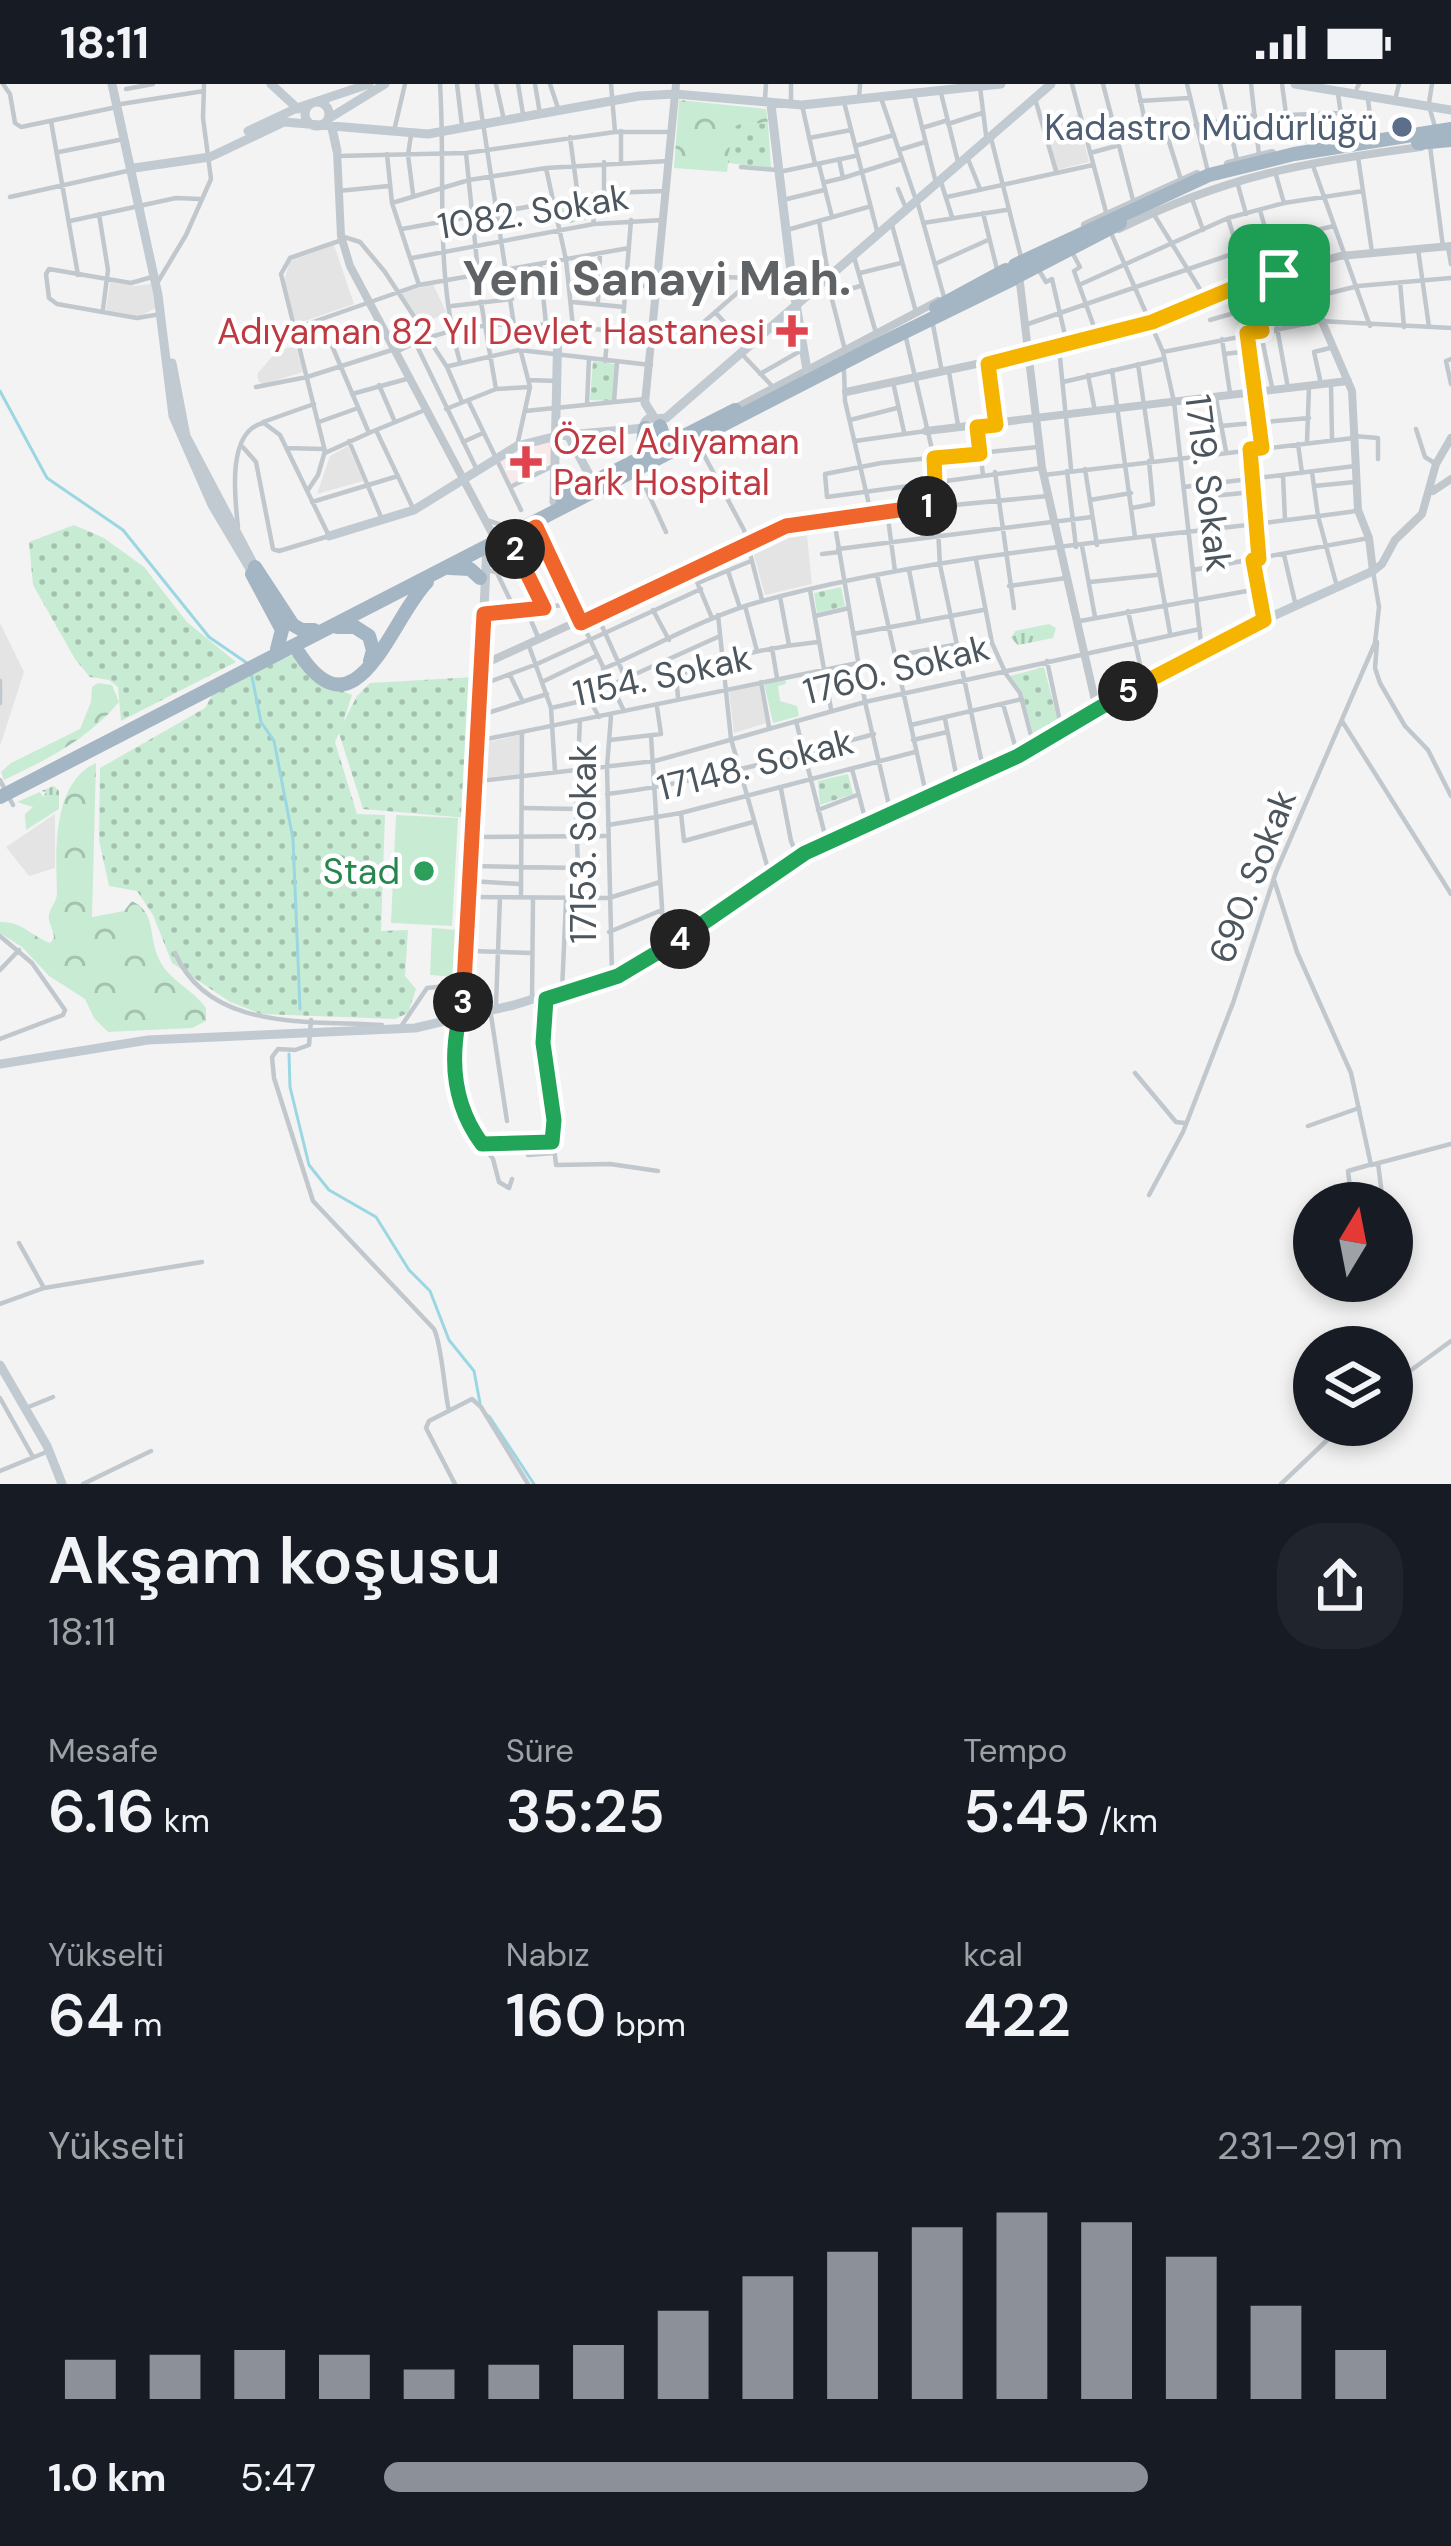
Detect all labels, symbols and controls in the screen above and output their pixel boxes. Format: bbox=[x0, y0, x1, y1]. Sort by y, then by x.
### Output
text: 18:11 bbox=[60, 13, 149, 72]
place label: Kadastro Müdürlüğü bbox=[1044, 104, 1378, 151]
marker: Kadastro Müdürlüğü bbox=[1389, 114, 1415, 140]
street label: 1082. Sokak bbox=[434, 173, 632, 250]
pin bbox=[1228, 224, 1330, 326]
icon: arrive bbox=[1246, 242, 1312, 308]
district label: Yeni Sanayi Mah. bbox=[463, 247, 851, 310]
place label: Adıyaman 82 Yıl Devlet Hastanesi bbox=[217, 308, 765, 355]
marker: Adıyaman 82 Yıl Devlet Hastanesi bbox=[776, 315, 808, 347]
street label: 1719. Sokak bbox=[1174, 392, 1243, 574]
place label: Özel Adıyaman Park Hospital bbox=[553, 418, 800, 506]
marker: Özel Adıyaman Park Hospital bbox=[510, 446, 542, 478]
pin: 1 bbox=[897, 476, 957, 536]
text: 1 bbox=[921, 484, 933, 527]
pin: 2 bbox=[485, 519, 545, 579]
text: 2 bbox=[505, 527, 525, 570]
street label: 1760. Sokak bbox=[798, 624, 994, 715]
street label: 1154. Sokak bbox=[569, 634, 755, 717]
pin: 5 bbox=[1098, 661, 1158, 721]
text: 5 bbox=[1118, 669, 1138, 712]
street label: 17148. Sokak bbox=[652, 717, 858, 812]
street label: 17153. Sokak bbox=[560, 744, 607, 944]
street label: 690. Sokak bbox=[1198, 783, 1307, 970]
place label: Stad bbox=[323, 848, 400, 895]
marker: Stad bbox=[411, 858, 437, 884]
pin: 4 bbox=[650, 909, 710, 969]
text: 4 bbox=[669, 917, 691, 960]
pin: 3 bbox=[433, 972, 493, 1032]
text: 3 bbox=[453, 980, 473, 1023]
north arrow bbox=[1293, 1182, 1413, 1302]
map controls bbox=[1293, 1182, 1413, 1446]
button: layers bbox=[1293, 1326, 1413, 1446]
text: Akşam koşusu bbox=[48, 1518, 501, 1603]
button: share bbox=[1277, 1523, 1403, 1649]
text: 18:11 bbox=[48, 1606, 116, 1657]
text: Mesafe bbox=[48, 1729, 158, 1772]
text: Süre bbox=[506, 1729, 574, 1772]
text: Tempo bbox=[963, 1729, 1067, 1772]
text: 6.16 bbox=[48, 1772, 155, 1851]
text: 35:25 bbox=[506, 1772, 665, 1851]
text: 5:45 bbox=[963, 1772, 1090, 1851]
text: km bbox=[155, 1799, 210, 1842]
text: /km bbox=[1090, 1799, 1158, 1842]
text: Yükselti bbox=[48, 1933, 164, 1976]
text: Nabız bbox=[506, 1933, 590, 1976]
text: kcal bbox=[963, 1933, 1023, 1976]
text: 64 bbox=[48, 1976, 124, 2055]
text: 160 bbox=[506, 1976, 606, 2055]
text: 422 bbox=[963, 1976, 1071, 2055]
text: m bbox=[124, 2003, 162, 2046]
text: bpm bbox=[606, 2003, 686, 2046]
text: Yükselti bbox=[48, 2120, 185, 2171]
text: 231–291 m bbox=[1217, 2120, 1403, 2171]
text: 1.0 km bbox=[48, 2452, 166, 2503]
text: 5:47 bbox=[240, 2452, 316, 2503]

